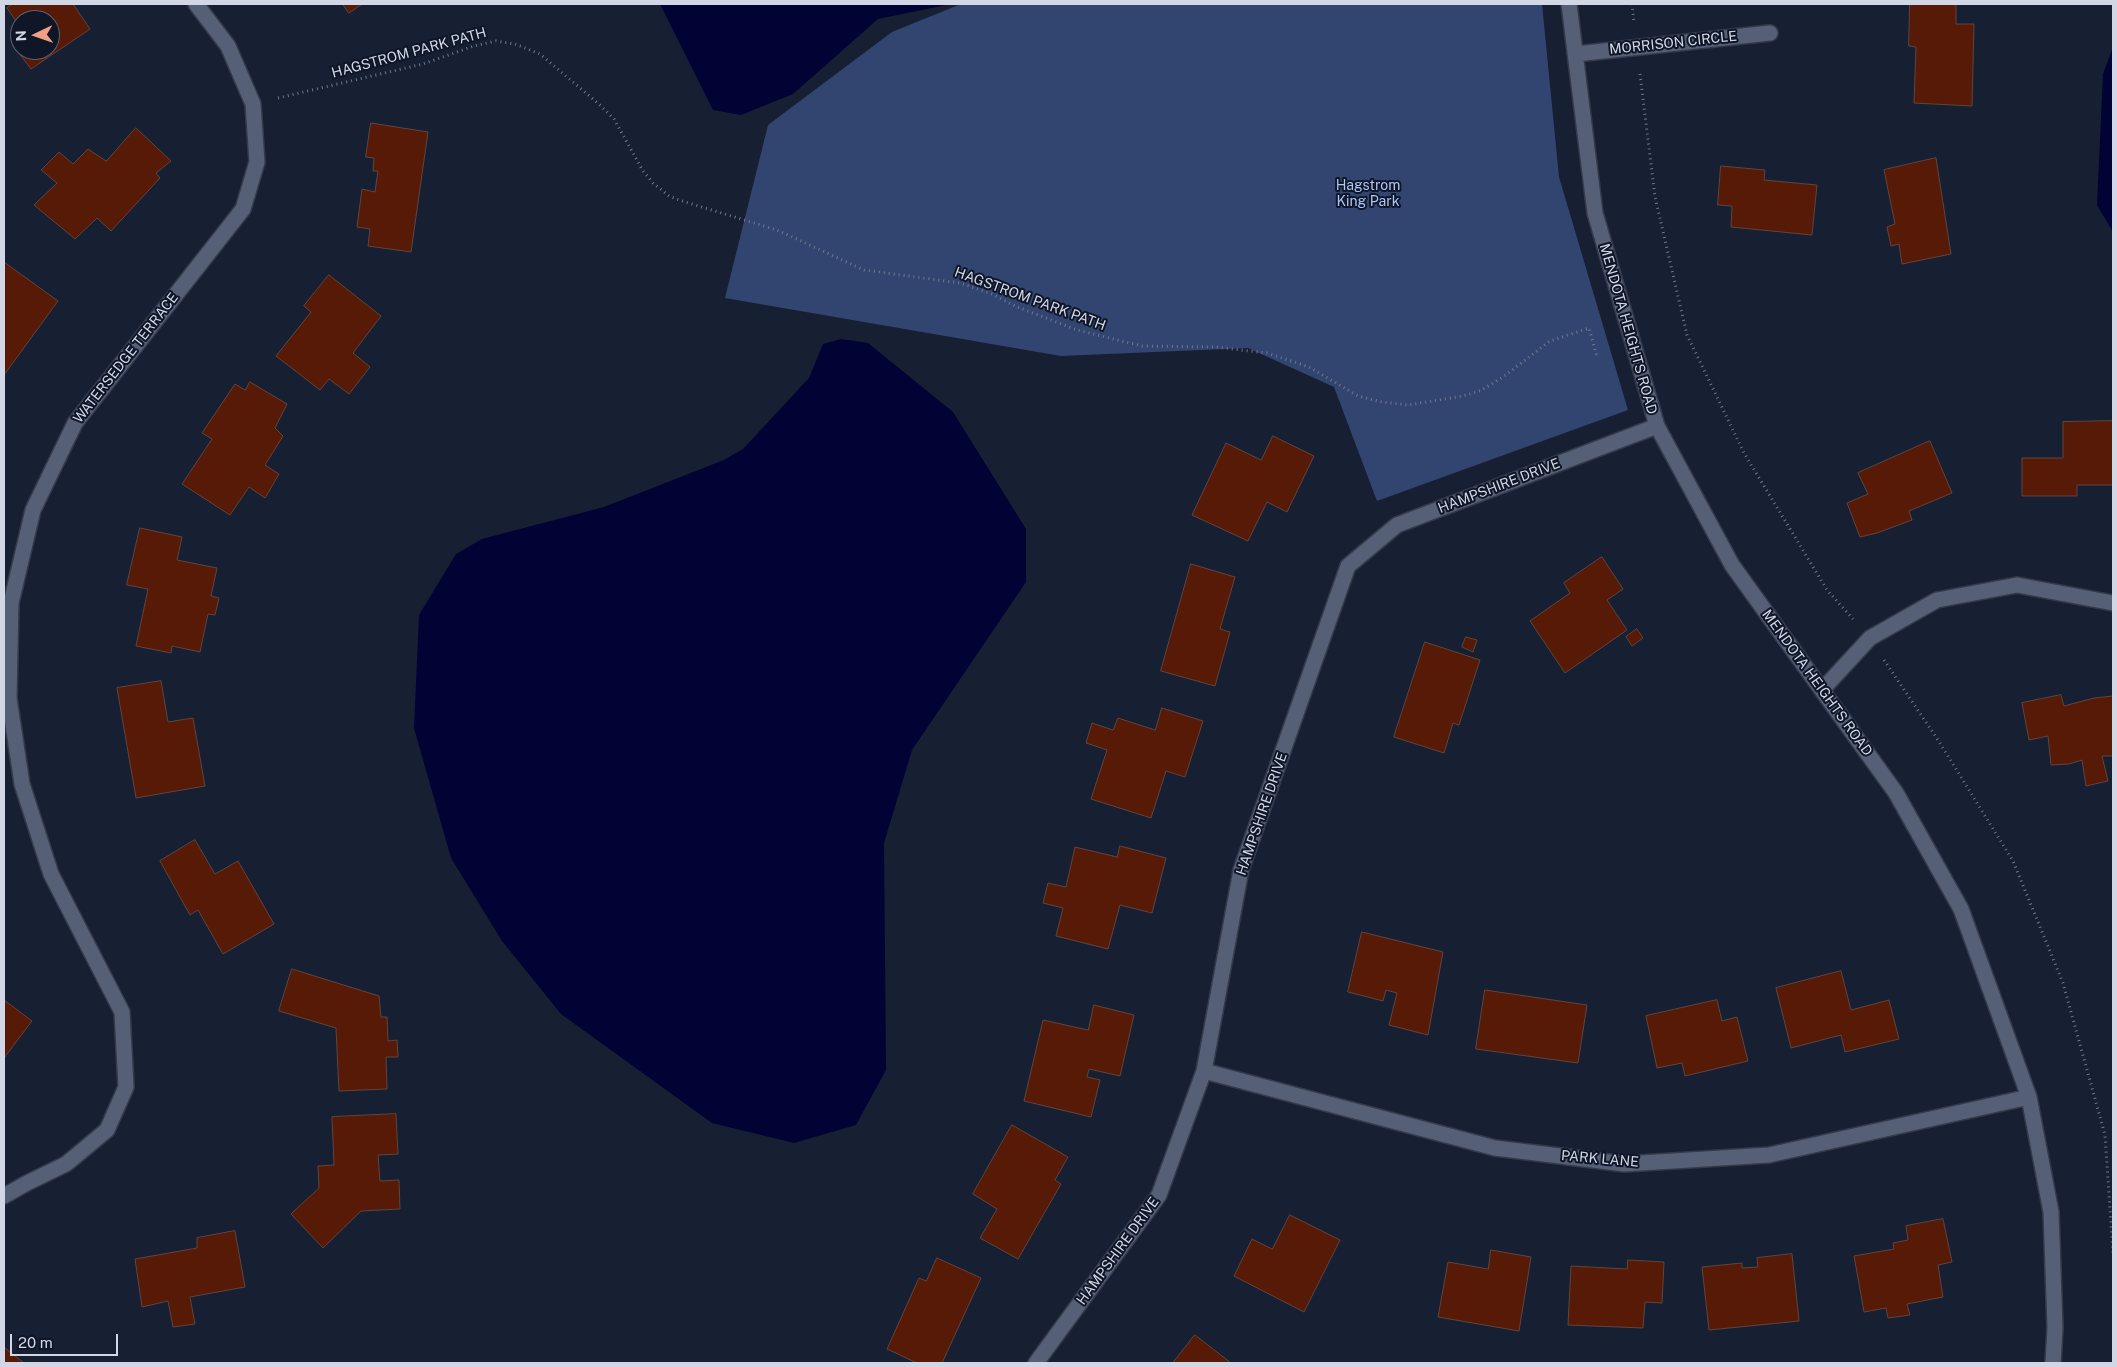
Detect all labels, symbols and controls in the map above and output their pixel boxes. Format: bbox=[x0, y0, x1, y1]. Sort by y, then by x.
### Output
north arrow bbox=[10, 10, 60, 60]
street label: HAGSTROM PARK PATH bbox=[330, 24, 488, 82]
street label: MORRISON CIRCLE bbox=[1608, 28, 1738, 58]
text: N bbox=[13, 30, 29, 42]
park label: Hagstrom King Park bbox=[1336, 178, 1400, 210]
street label: MENDOTA HEIGHTS ROAD bbox=[1596, 242, 1660, 416]
street label: HAGSTROM PARK PATH bbox=[952, 264, 1108, 334]
street label: WATERSEDGE TERRACE bbox=[70, 289, 182, 427]
street label: HAMPSHIRE DRIVE bbox=[1436, 455, 1562, 517]
street label: MENDOTA HEIGHTS ROAD bbox=[1758, 607, 1876, 759]
street label: HAMPSHIRE DRIVE bbox=[1233, 750, 1291, 878]
street label: PARK LANE bbox=[1560, 1147, 1640, 1171]
street label: HAMPSHIRE DRIVE bbox=[1073, 1194, 1163, 1308]
scale bar bbox=[12, 1324, 120, 1356]
text: 20 m bbox=[18, 1334, 53, 1351]

